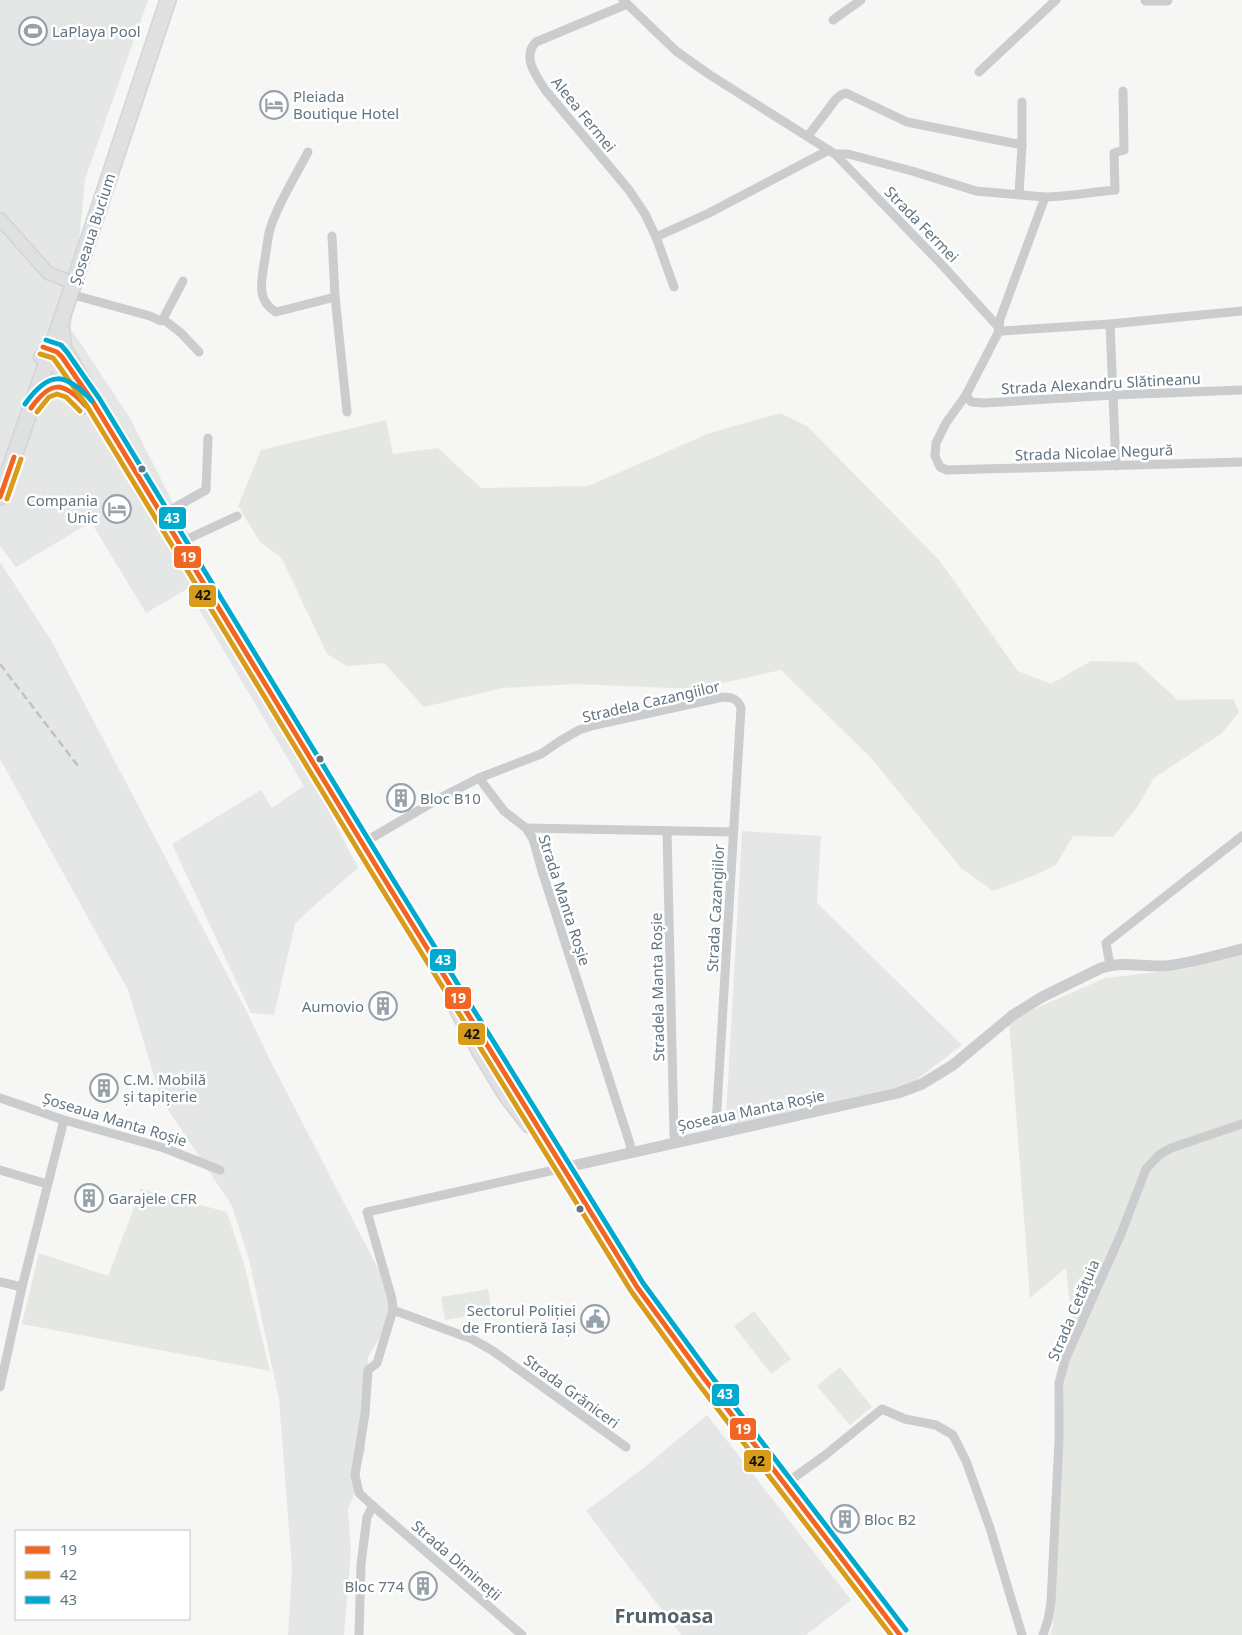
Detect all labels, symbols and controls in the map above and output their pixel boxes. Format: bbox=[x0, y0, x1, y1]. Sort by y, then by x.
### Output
sports icon: LaPlaya Pool bbox=[18, 16, 48, 46]
place label: LaPlaya Pool bbox=[52, 21, 141, 41]
street label: Aleea Fermei bbox=[547, 72, 621, 156]
place label: Pleiada Boutique Hotel bbox=[293, 86, 399, 123]
hotel icon: Pleiada Boutique Hotel bbox=[259, 90, 289, 120]
street label: Șoseaua Bucium bbox=[65, 171, 119, 287]
street label: Strada Fermei bbox=[881, 182, 963, 266]
street label: Strada Alexandru Slătineanu bbox=[1001, 368, 1201, 398]
street label: Strada Nicolae Negură bbox=[1015, 439, 1173, 465]
unlabelled marker bbox=[137, 464, 147, 474]
place label: Compania Unic bbox=[26, 490, 98, 527]
hotel icon: Compania Unic bbox=[102, 494, 132, 524]
line badge: 43 bbox=[158, 506, 187, 530]
text: 43 bbox=[164, 508, 180, 527]
line badge: 19 bbox=[173, 545, 202, 569]
text: 19 bbox=[180, 547, 196, 566]
line badge: 42 bbox=[188, 584, 217, 608]
text: 42 bbox=[195, 585, 211, 604]
street label: Stradela Cazangiilor bbox=[580, 675, 722, 727]
unlabelled marker bbox=[315, 754, 325, 764]
building icon: Bloc B10 bbox=[386, 783, 416, 813]
place label: Bloc B10 bbox=[420, 788, 481, 808]
street label: Strada Manta Roșie bbox=[534, 832, 596, 968]
street label: Strada Cazangiilor bbox=[702, 843, 728, 973]
street label: Stradela Manta Roșie bbox=[646, 912, 668, 1062]
line badge: 43 bbox=[429, 948, 457, 972]
text: 43 bbox=[435, 950, 451, 969]
line badge: 19 bbox=[444, 986, 472, 1010]
text: 19 bbox=[450, 988, 466, 1007]
building icon: Aumovio bbox=[368, 991, 398, 1021]
place label: Aumovio bbox=[302, 996, 364, 1016]
line badge: 42 bbox=[457, 1022, 486, 1046]
text: 42 bbox=[464, 1024, 480, 1043]
place label: C.M. Mobilă și tapițerie bbox=[123, 1069, 206, 1106]
building icon: C.M. Mobilă și tapițerie bbox=[89, 1073, 119, 1103]
street label: Șoseaua Manta Roșie bbox=[676, 1085, 826, 1135]
street label: Șoseaua Manta Roșie bbox=[40, 1088, 190, 1150]
building icon: Garajele CFR bbox=[74, 1183, 104, 1213]
place label: Garajele CFR bbox=[108, 1188, 197, 1208]
unlabelled marker bbox=[575, 1204, 585, 1214]
street label: Strada Cetățuia bbox=[1043, 1256, 1103, 1364]
place label: Sectorul Poliției de Frontieră Iași bbox=[462, 1300, 576, 1337]
public building icon: Sectorul Poliției de Frontieră Iași bbox=[580, 1304, 610, 1334]
street label: Strada Grăniceri bbox=[520, 1350, 624, 1432]
line badge: 43 bbox=[711, 1383, 740, 1407]
text: 43 bbox=[717, 1384, 733, 1403]
line badge: 19 bbox=[729, 1417, 757, 1441]
text: 19 bbox=[735, 1419, 751, 1438]
line badge: 42 bbox=[743, 1449, 772, 1473]
text: 42 bbox=[749, 1451, 765, 1470]
building icon: Bloc B2 bbox=[830, 1504, 860, 1534]
place label: Bloc B2 bbox=[864, 1509, 916, 1529]
street label: Strada Dimineții bbox=[408, 1515, 506, 1605]
legend bbox=[15, 1530, 190, 1620]
text: 19 bbox=[60, 1539, 77, 1559]
text: 42 bbox=[60, 1564, 77, 1584]
building icon: Bloc 774 bbox=[408, 1571, 438, 1601]
place label: Bloc 774 bbox=[344, 1576, 404, 1596]
text: 43 bbox=[60, 1589, 77, 1609]
district label: Frumoasa bbox=[615, 1602, 713, 1629]

